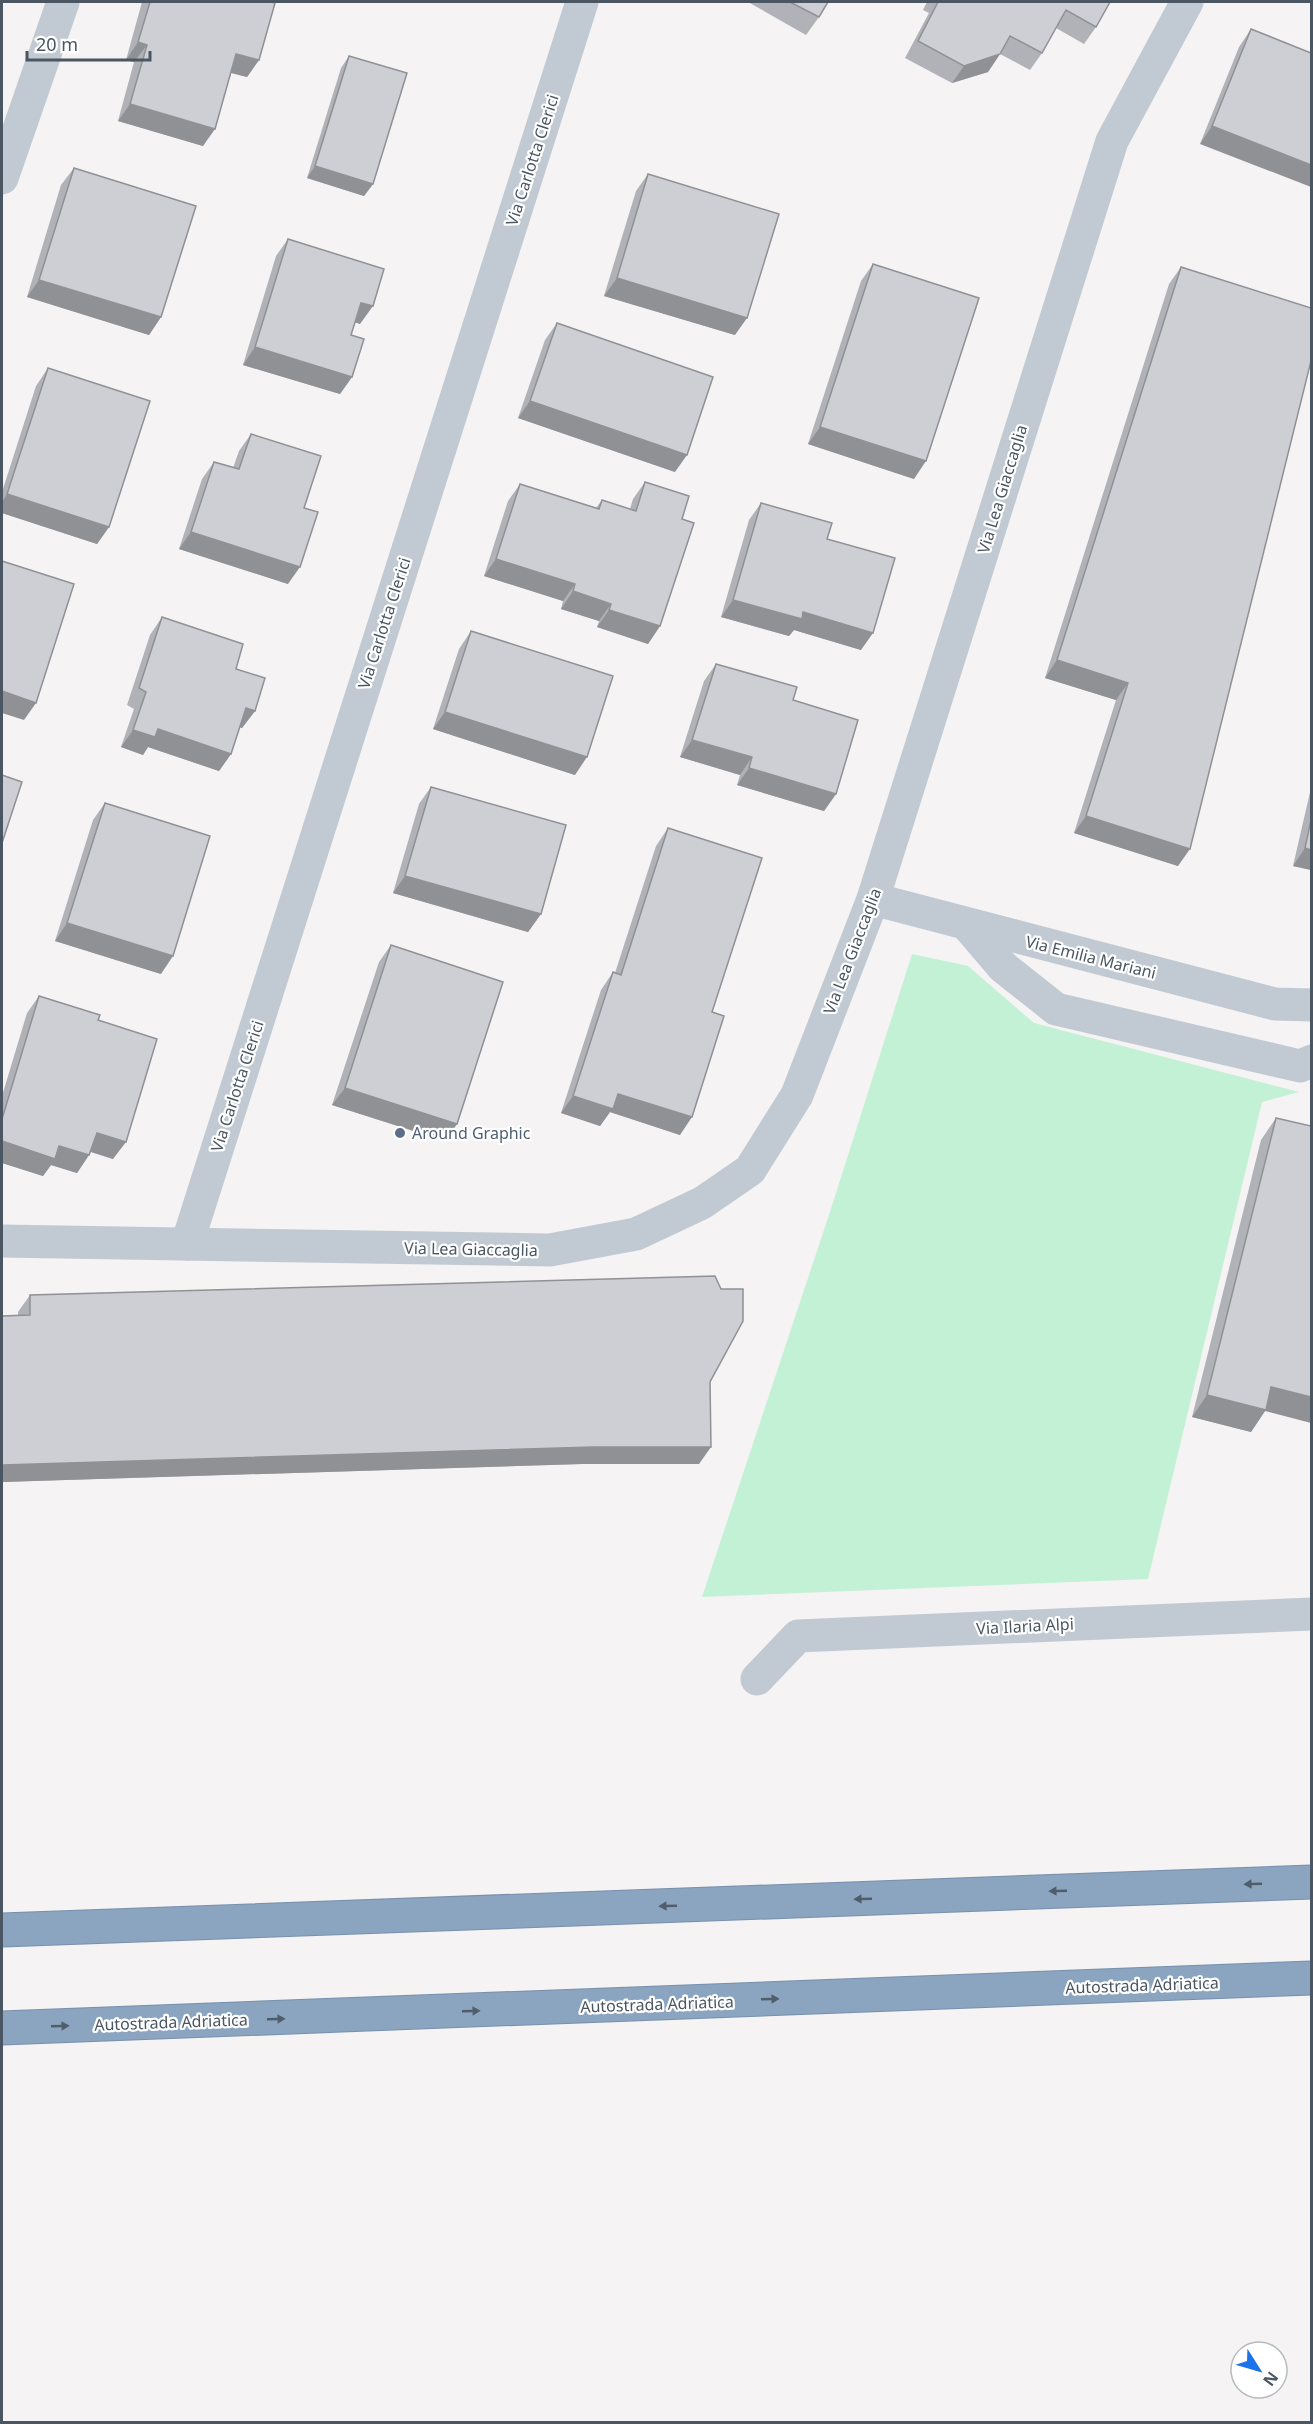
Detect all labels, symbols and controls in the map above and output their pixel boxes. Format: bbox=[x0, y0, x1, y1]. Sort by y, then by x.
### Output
scale bar bbox=[27, 24, 150, 62]
text: 20 m bbox=[36, 32, 78, 56]
street label: Via Carlotta Clerici bbox=[500, 92, 564, 228]
street label: Via Lea Giaccaglia bbox=[972, 422, 1032, 556]
street label: Via Carlotta Clerici bbox=[352, 555, 416, 691]
street label: Via Lea Giaccaglia bbox=[818, 885, 886, 1017]
street label: Via Emilia Mariani bbox=[1024, 930, 1158, 984]
street label: Via Carlotta Clerici bbox=[205, 1018, 269, 1154]
place label: Around Graphic bbox=[412, 1122, 531, 1144]
marker: Around Graphic bbox=[393, 1126, 407, 1140]
street label: Via Lea Giaccaglia bbox=[404, 1237, 538, 1261]
street label: Via Ilaria Alpi bbox=[976, 1612, 1074, 1640]
one-way arrow bbox=[1244, 1880, 1263, 1889]
one-way arrow bbox=[1049, 1887, 1068, 1896]
one-way arrow bbox=[854, 1894, 873, 1903]
one-way arrow bbox=[659, 1901, 678, 1910]
street label: Autostrada Adriatica bbox=[1065, 1971, 1219, 1999]
street label: Autostrada Adriatica bbox=[580, 1990, 734, 2018]
one-way arrow bbox=[761, 1995, 780, 2004]
one-way arrow bbox=[461, 2006, 480, 2016]
street label: Autostrada Adriatica bbox=[94, 2008, 248, 2036]
one-way arrow bbox=[266, 2014, 285, 2023]
one-way arrow bbox=[50, 2021, 69, 2031]
north arrow bbox=[1229, 2340, 1289, 2400]
text: N bbox=[1258, 2367, 1284, 2391]

